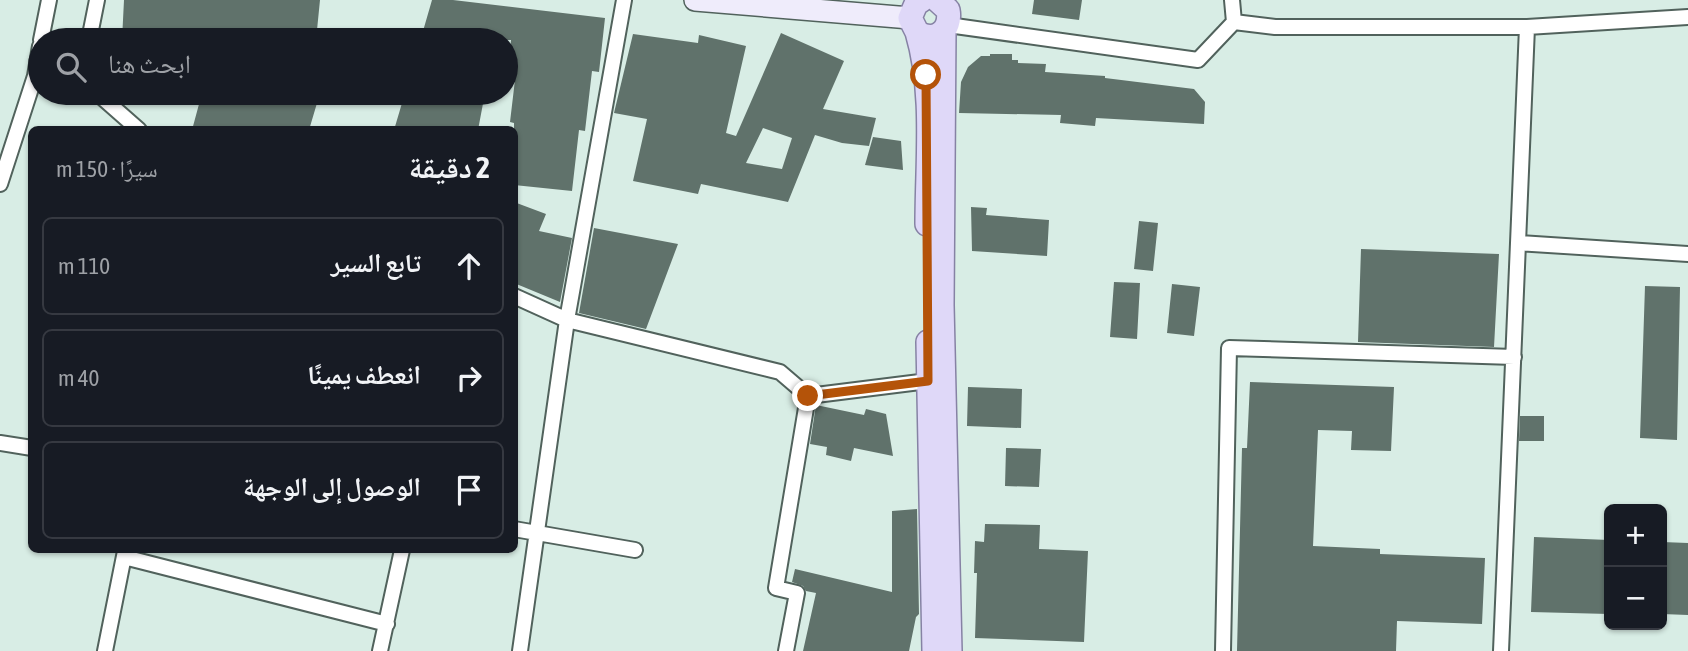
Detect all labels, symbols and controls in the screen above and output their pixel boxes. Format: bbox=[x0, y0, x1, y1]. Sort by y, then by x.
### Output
search box bbox=[28, 28, 518, 105]
icon: search bbox=[52, 48, 90, 86]
text: ابحث هنا bbox=[108, 49, 191, 79]
route start bbox=[910, 59, 941, 90]
text: 2 دقيقة bbox=[409, 150, 490, 184]
text: سيرًا · 150 m bbox=[56, 156, 158, 182]
icon: ahead bbox=[450, 247, 488, 285]
text: تابع السير bbox=[331, 248, 421, 278]
text: 110 m bbox=[58, 253, 110, 279]
icon: right bbox=[450, 359, 488, 397]
text: انعطف يمينًا bbox=[307, 360, 421, 390]
text: 40 m bbox=[58, 365, 99, 391]
route end bbox=[792, 380, 823, 411]
icon: arrive bbox=[450, 471, 488, 509]
text: الوصول إلى الوجهة bbox=[243, 472, 421, 502]
map controls bbox=[1604, 504, 1667, 630]
button: + bbox=[1604, 504, 1667, 567]
button: − bbox=[1604, 567, 1667, 630]

